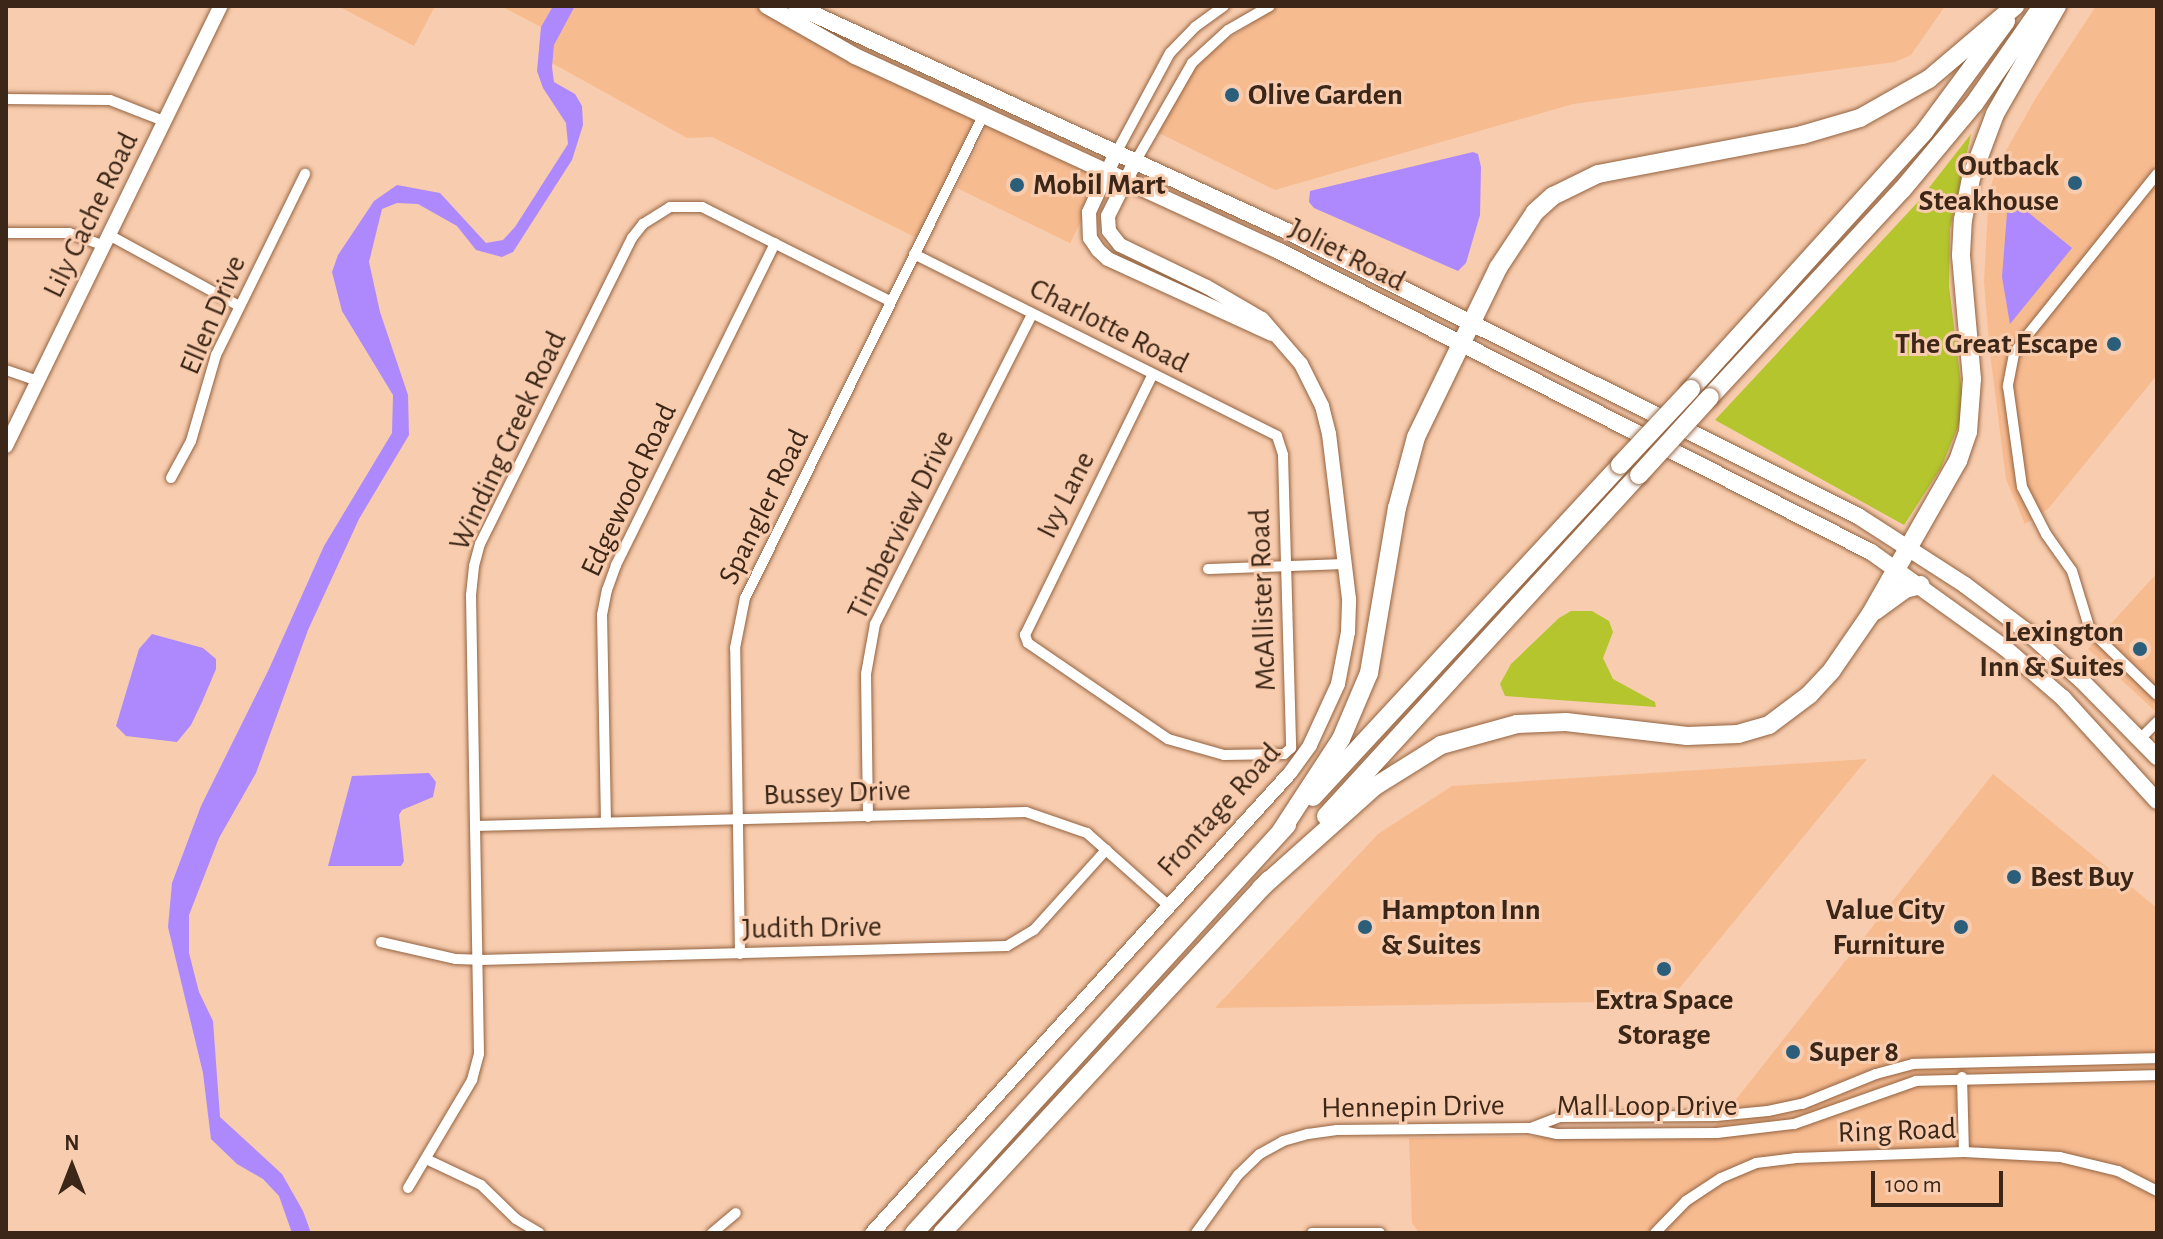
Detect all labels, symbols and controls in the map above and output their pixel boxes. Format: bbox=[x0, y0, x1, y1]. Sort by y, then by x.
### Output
place label: Olive Garden bbox=[1248, 77, 1403, 113]
marker: Olive Garden bbox=[1223, 86, 1241, 104]
street label: Lily Cache Road bbox=[35, 126, 147, 304]
place label: Outback Steakhouse bbox=[1919, 148, 2059, 218]
place label: Mobil Mart bbox=[1033, 167, 1166, 203]
marker: Outback Steakhouse bbox=[2066, 174, 2084, 192]
marker: Mobil Mart bbox=[1008, 176, 1026, 194]
street label: Joliet Road bbox=[1283, 210, 1411, 300]
street label: Ellen Drive bbox=[172, 250, 254, 380]
street label: Charlotte Road bbox=[1023, 271, 1195, 381]
street label: Winding Creek Road bbox=[441, 326, 575, 556]
place label: The Great Escape bbox=[1895, 326, 2098, 362]
marker: The Great Escape bbox=[2105, 335, 2123, 353]
street label: Edgewood Road bbox=[573, 398, 685, 582]
street label: Spangler Road bbox=[711, 423, 817, 591]
street label: Timberview Drive bbox=[840, 424, 962, 626]
street label: Ivy Lane bbox=[1029, 445, 1103, 545]
street label: McAllister Road bbox=[1242, 508, 1284, 692]
place label: Lexington Inn & Suites bbox=[1979, 614, 2124, 684]
marker: Lexington Inn & Suites bbox=[2131, 640, 2149, 658]
street label: Frontage Road bbox=[1149, 736, 1289, 884]
street label: Bussey Drive bbox=[763, 772, 911, 814]
place label: Best Buy bbox=[2030, 859, 2134, 895]
marker: Best Buy bbox=[2005, 868, 2023, 886]
place label: Hampton Inn & Suites bbox=[1381, 892, 1541, 962]
place label: Value City Furniture bbox=[1826, 892, 1945, 962]
street label: Judith Drive bbox=[742, 909, 882, 947]
marker: Hampton Inn & Suites bbox=[1356, 918, 1374, 936]
marker: Value City Furniture bbox=[1952, 918, 1970, 936]
marker: Extra Space Storage bbox=[1655, 960, 1673, 978]
place label: Extra Space Storage bbox=[1595, 982, 1733, 1052]
place label: Super 8 bbox=[1809, 1034, 1899, 1070]
marker: Super 8 bbox=[1784, 1043, 1802, 1061]
street label: Hennepin Drive bbox=[1321, 1087, 1505, 1127]
street label: Mall Loop Drive bbox=[1556, 1088, 1738, 1124]
street label: Ring Road bbox=[1837, 1111, 1957, 1151]
north arrow bbox=[32, 1127, 112, 1207]
text: N bbox=[64, 1132, 80, 1154]
scale bar bbox=[1875, 1155, 2007, 1205]
text: 100 m bbox=[1885, 1173, 1942, 1197]

